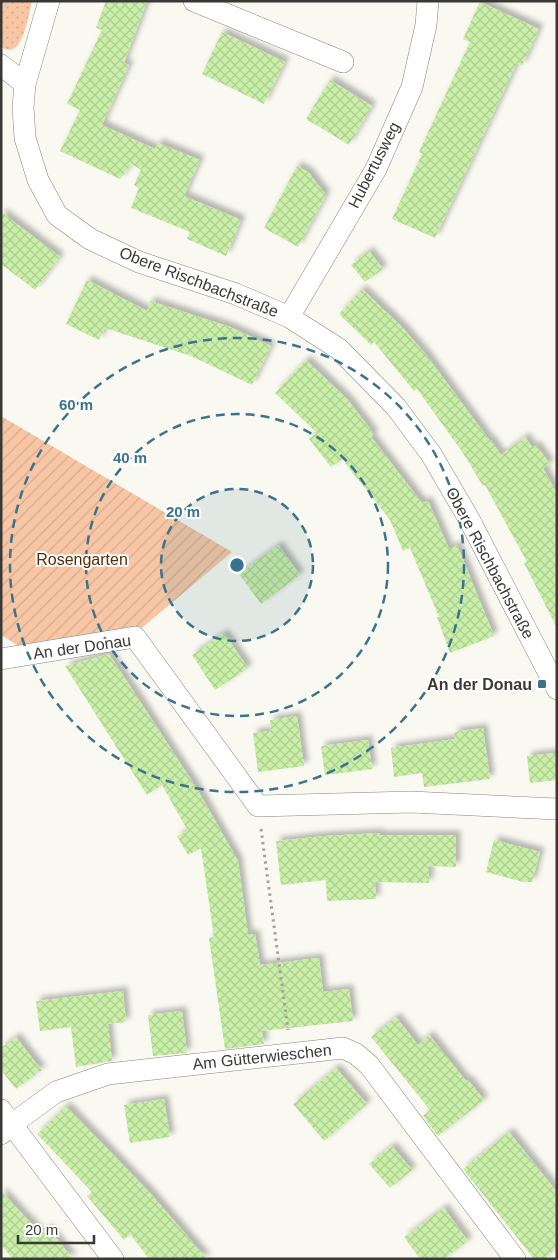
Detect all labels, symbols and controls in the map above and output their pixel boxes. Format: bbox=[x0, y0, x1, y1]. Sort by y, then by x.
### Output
street label: Hubertusweg bbox=[345, 119, 403, 211]
street label: Obere Rischbachstraße bbox=[117, 244, 281, 320]
text: 60 m bbox=[59, 396, 93, 413]
text: 40 m bbox=[113, 449, 147, 466]
street label: Obere Rischbachstraße bbox=[443, 484, 537, 642]
text: 20 m bbox=[166, 503, 200, 520]
park label: Rosengarten bbox=[36, 551, 128, 568]
centre of rings bbox=[228, 556, 246, 574]
street label: An der Donau bbox=[32, 632, 132, 662]
place label: An der Donau bbox=[427, 676, 532, 693]
marker: An der Donau bbox=[536, 678, 548, 690]
street label: Am Gütterwieschen bbox=[192, 1041, 332, 1073]
scale bar bbox=[18, 1212, 94, 1244]
text: 20 m bbox=[25, 1221, 58, 1238]

